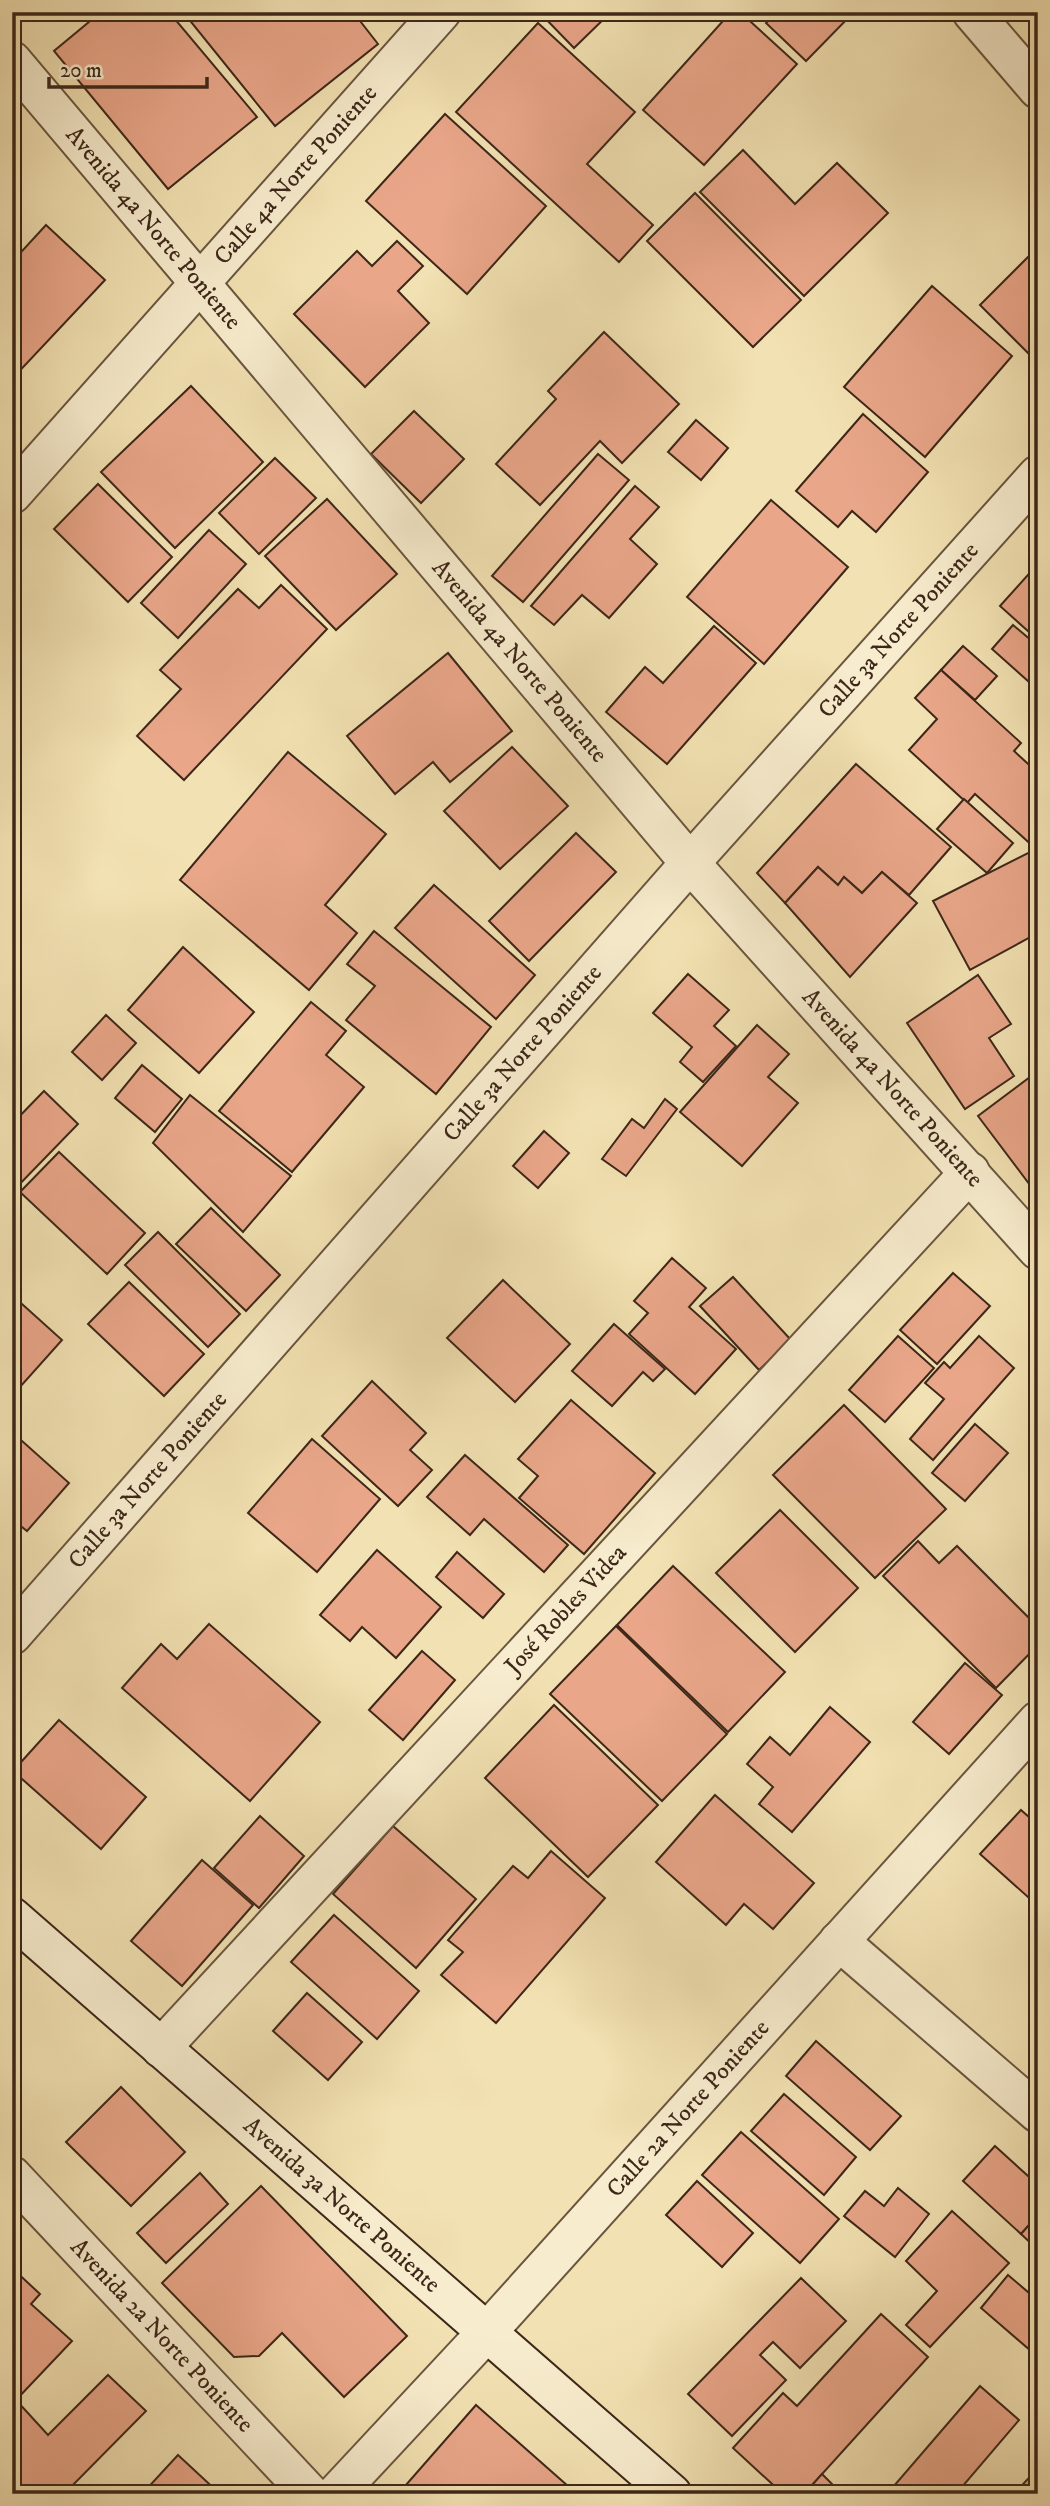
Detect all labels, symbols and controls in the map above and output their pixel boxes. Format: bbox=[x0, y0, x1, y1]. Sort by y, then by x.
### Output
scale bar bbox=[49, 46, 206, 90]
text: 20 m bbox=[60, 58, 102, 84]
street label: Calle 4a Norte Poniente bbox=[208, 79, 384, 271]
street label: Avenida 4a Norte Poniente bbox=[59, 120, 248, 336]
street label: Calle 3a Norte Poniente bbox=[812, 536, 985, 725]
street label: Avenida 4a Norte Poniente bbox=[425, 553, 614, 769]
street label: Calle 3a Norte Poniente bbox=[437, 958, 609, 1148]
street label: Avenida 4a Norte Poniente bbox=[795, 983, 990, 1194]
street label: Calle 3a Norte Poniente bbox=[62, 1385, 234, 1575]
street label: José Robles Videa bbox=[497, 1538, 634, 1682]
street label: Calle 2a Norte Poniente bbox=[600, 2014, 776, 2204]
street label: Avenida 3a Norte Poniente bbox=[237, 2111, 447, 2300]
street label: Avenida 2a Norte Poniente bbox=[64, 2233, 260, 2439]

